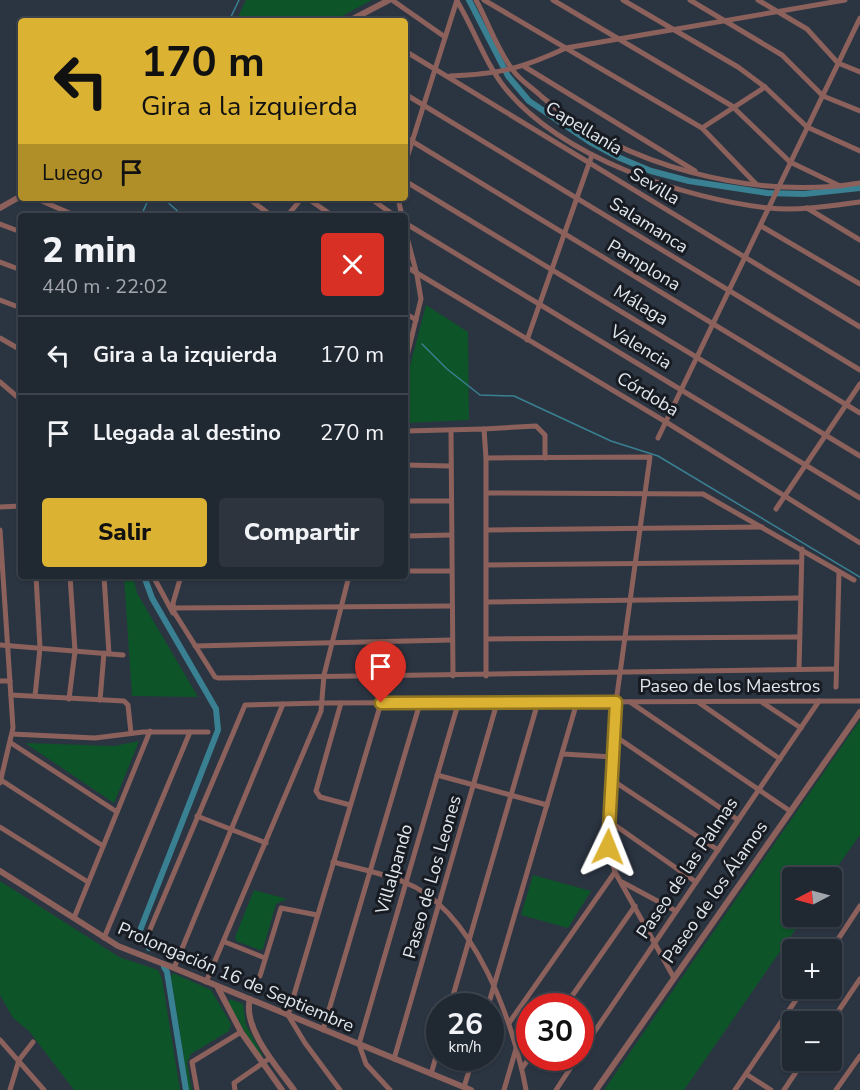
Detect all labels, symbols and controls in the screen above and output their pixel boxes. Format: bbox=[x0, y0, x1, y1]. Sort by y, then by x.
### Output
text: 170 m bbox=[141, 34, 265, 91]
icon: left bbox=[42, 42, 120, 120]
text: Gira a la izquierda bbox=[141, 88, 358, 125]
street label: Capellanía bbox=[541, 96, 627, 160]
icon: arrive bbox=[115, 156, 148, 189]
text: Luego bbox=[42, 158, 103, 188]
street label: Sevilla bbox=[626, 162, 684, 210]
street label: Salamanca bbox=[605, 191, 693, 259]
text: 2 min bbox=[42, 226, 137, 275]
button: close bbox=[321, 233, 384, 296]
street label: Pamplona bbox=[603, 234, 685, 296]
text: 440 m · 22:02 bbox=[42, 273, 168, 300]
street label: Málaga bbox=[609, 279, 673, 331]
street label: Valencia bbox=[605, 319, 676, 375]
icon: left bbox=[42, 339, 75, 372]
text: Gira a la izquierda bbox=[93, 340, 277, 370]
text: 170 m bbox=[320, 340, 384, 370]
street label: Córdoba bbox=[613, 366, 683, 422]
icon: arrive bbox=[42, 417, 75, 450]
text: Llegada al destino bbox=[93, 418, 281, 448]
text: 270 m bbox=[320, 418, 384, 448]
button: Salir bbox=[42, 498, 207, 567]
button: Compartir bbox=[219, 498, 384, 567]
pin bbox=[355, 641, 406, 703]
icon: arrive bbox=[364, 650, 397, 683]
street label: Paseo de los Maestros bbox=[640, 674, 820, 698]
street label: Paseo de Los Leones bbox=[397, 793, 467, 961]
street label: Paseo de las Palmas bbox=[631, 793, 743, 943]
position arrow bbox=[576, 815, 640, 879]
street label: Paseo de los Álamos bbox=[657, 816, 773, 968]
street label: Villalpando bbox=[369, 821, 418, 918]
north arrow bbox=[782, 867, 842, 927]
map controls bbox=[782, 867, 842, 1071]
street label: Prolongación 16 de Septiembre bbox=[114, 916, 358, 1038]
button: + bbox=[782, 939, 842, 999]
speed limit sign: 30 bbox=[516, 993, 594, 1071]
text: 26 bbox=[447, 1004, 483, 1045]
button: − bbox=[782, 1011, 842, 1071]
text: km/h bbox=[448, 1037, 482, 1057]

